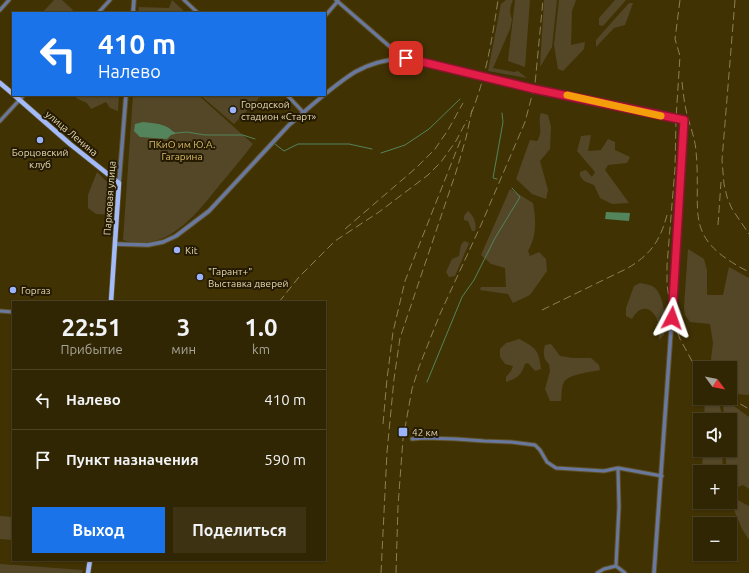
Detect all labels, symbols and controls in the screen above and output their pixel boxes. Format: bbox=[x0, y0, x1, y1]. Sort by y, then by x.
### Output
icon: left bbox=[32, 28, 84, 80]
text: 410 m bbox=[98, 28, 176, 59]
pin bbox=[389, 41, 423, 75]
icon: arrive bbox=[395, 47, 417, 69]
text: Налево bbox=[98, 61, 161, 81]
place label: Городской стадион «Старт» bbox=[241, 99, 317, 122]
marker: Городской стадион «Старт» bbox=[228, 105, 238, 115]
street label: улица Ленина bbox=[43, 108, 100, 158]
marker: Борцовский клуб bbox=[35, 135, 45, 145]
park label: ПКиО им Ю.А. Гагарина bbox=[149, 139, 215, 162]
place label: Борцовский клуб bbox=[12, 147, 68, 170]
street label: Парковая улица bbox=[101, 161, 118, 236]
marker: Kit bbox=[172, 245, 182, 255]
place label: Kit bbox=[185, 245, 198, 256]
place label: "Гарант+" Выставка дверей bbox=[208, 266, 289, 289]
marker: "Гарант+" Выставка дверей bbox=[195, 272, 205, 282]
marker: Горгаз bbox=[8, 285, 18, 295]
place label: Горгаз bbox=[21, 285, 51, 296]
position arrow bbox=[651, 297, 693, 339]
text: 22:51 bbox=[62, 314, 122, 341]
text: 3 bbox=[177, 314, 190, 341]
text: 1.0 bbox=[245, 314, 277, 341]
text: Прибытие bbox=[61, 342, 123, 356]
text: мин bbox=[171, 342, 196, 356]
text: km bbox=[252, 342, 270, 356]
north arrow bbox=[693, 361, 737, 405]
map controls bbox=[693, 361, 737, 561]
icon: left bbox=[32, 389, 54, 411]
text: Налево bbox=[66, 391, 121, 408]
text: 410 m bbox=[264, 391, 306, 408]
button: sound bbox=[693, 413, 737, 457]
marker: 42 км bbox=[397, 426, 409, 438]
place label: 42 км bbox=[412, 427, 438, 438]
icon: arrive bbox=[32, 449, 54, 471]
text: Пункт назначения bbox=[66, 451, 199, 468]
text: 590 m bbox=[264, 451, 306, 468]
button: + bbox=[693, 465, 737, 509]
button: Выход bbox=[32, 507, 165, 553]
button: Поделиться bbox=[173, 507, 306, 553]
button: − bbox=[693, 517, 737, 561]

